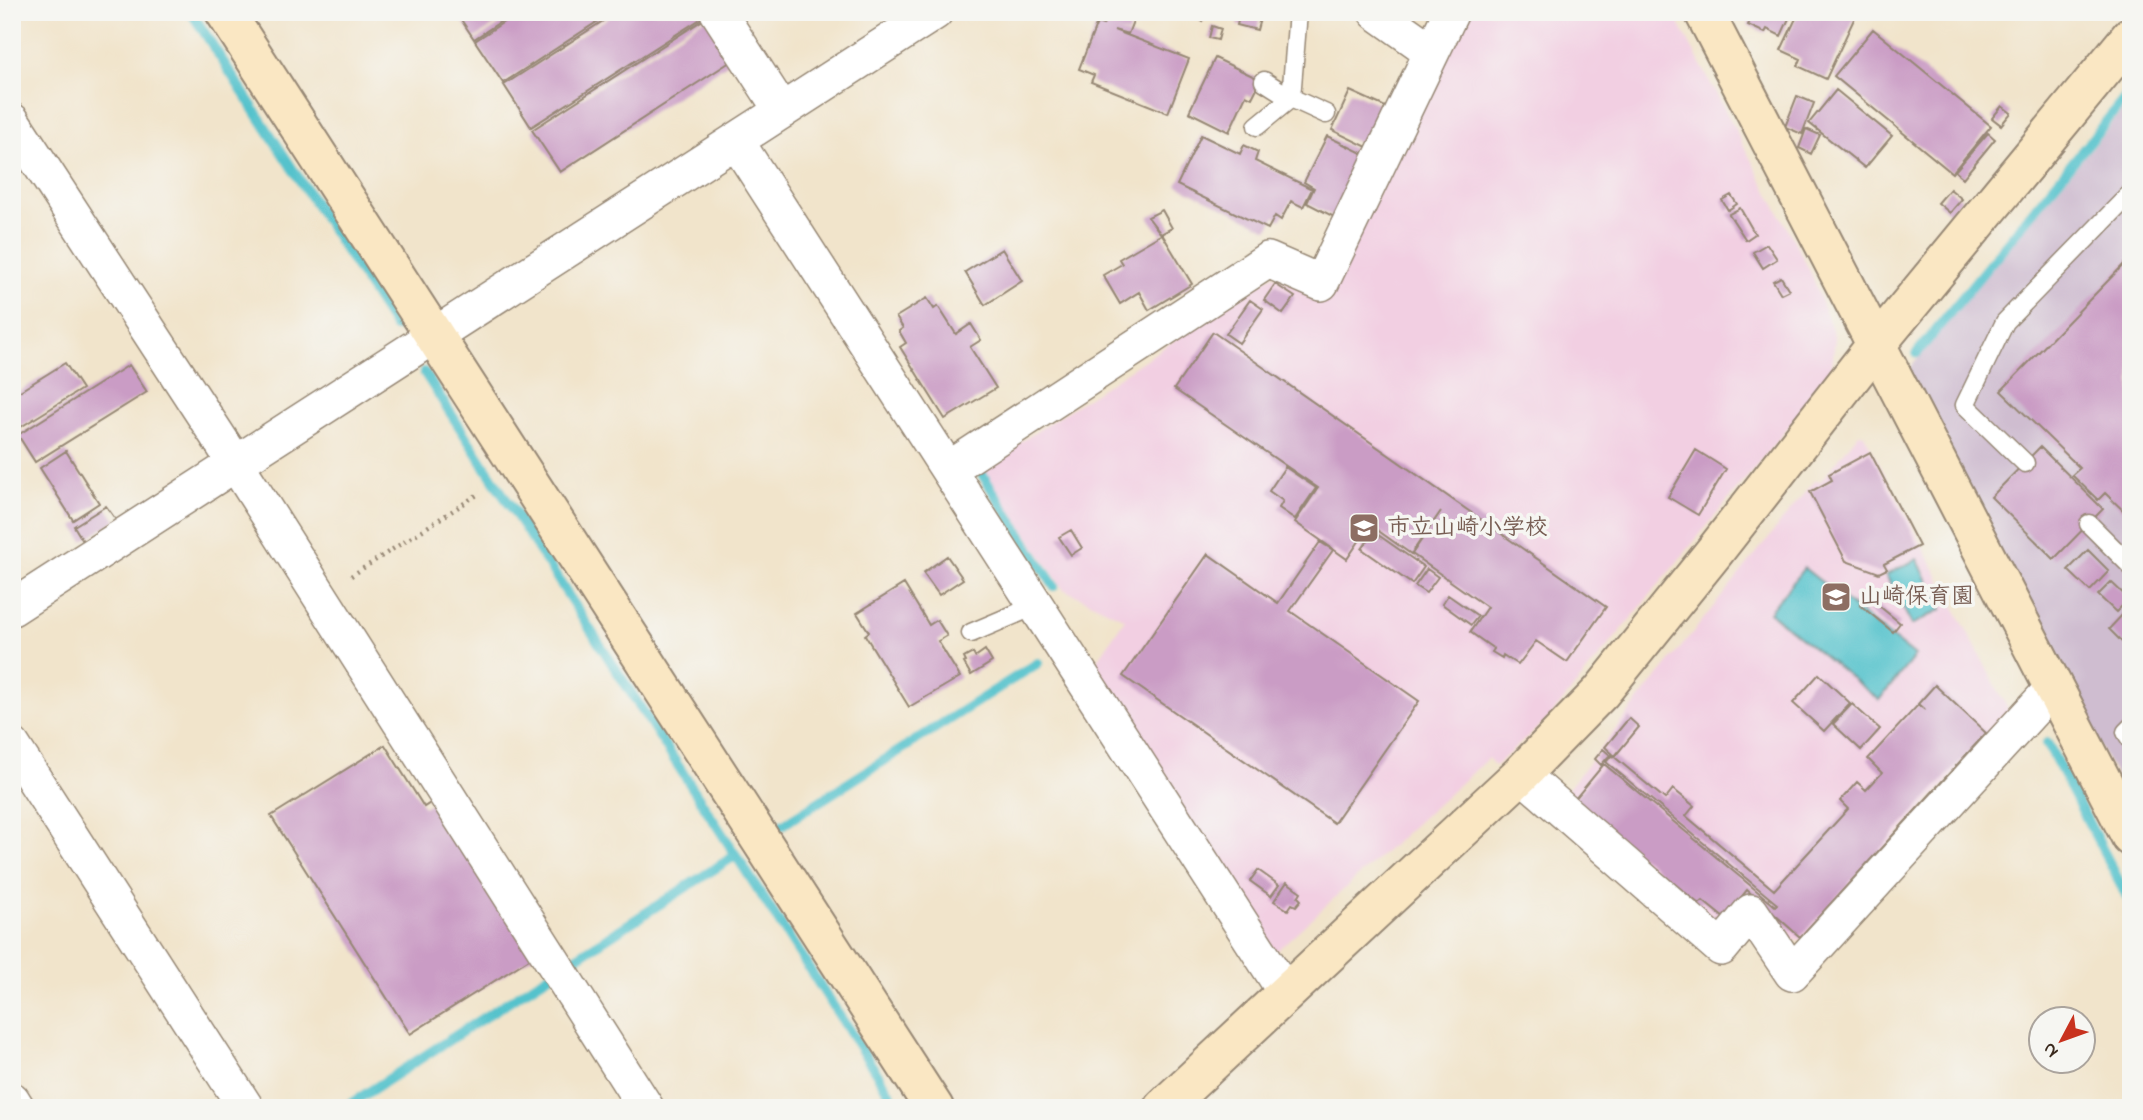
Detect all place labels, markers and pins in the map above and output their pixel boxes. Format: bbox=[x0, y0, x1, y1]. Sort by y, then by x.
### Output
school or university icon: 市立山崎小学校 bbox=[1347, 511, 1381, 545]
place label: 市立山崎小学校 bbox=[1387, 512, 1548, 545]
school or university icon: 山崎保育園 bbox=[1819, 580, 1853, 614]
place label: 山崎保育園 bbox=[1859, 581, 1974, 614]

